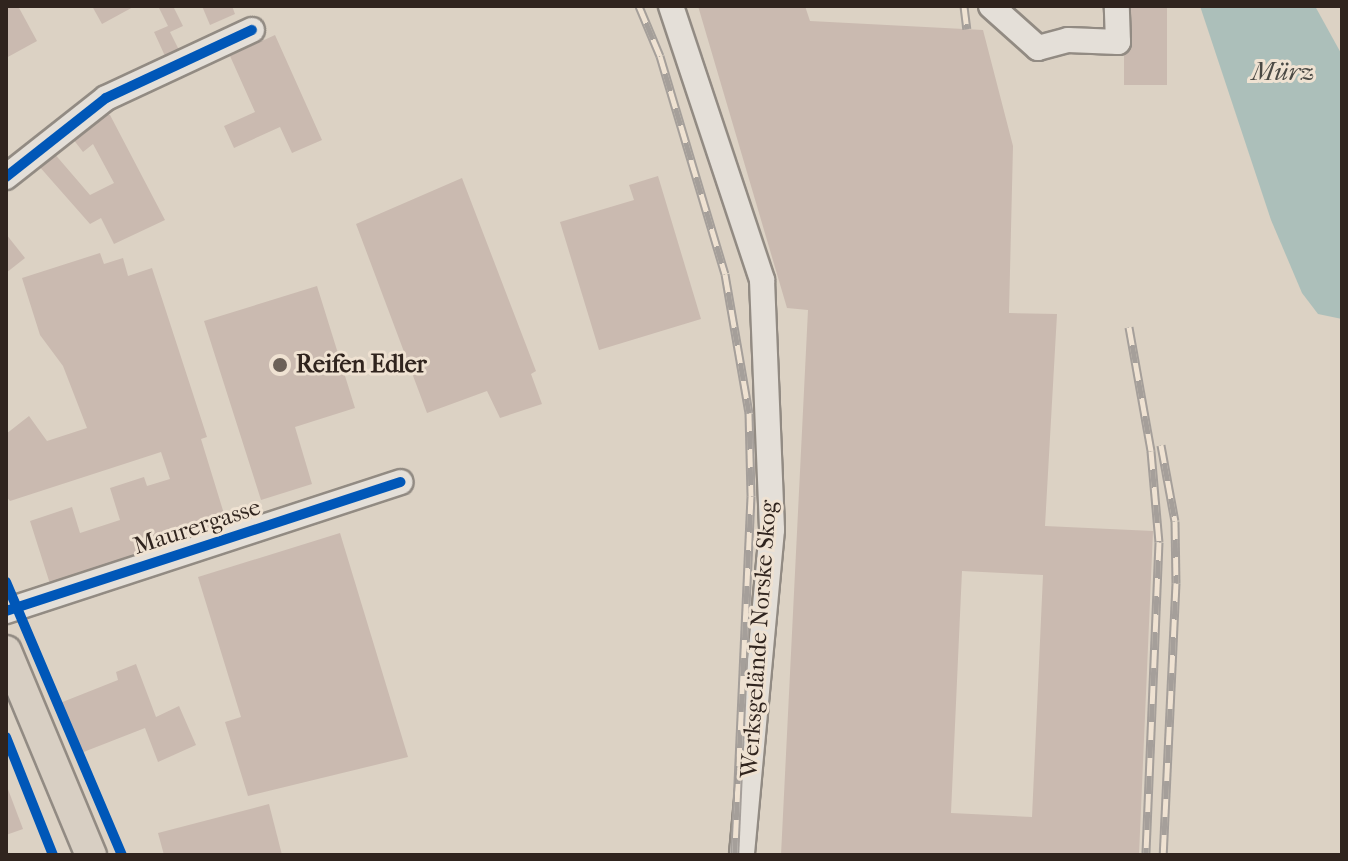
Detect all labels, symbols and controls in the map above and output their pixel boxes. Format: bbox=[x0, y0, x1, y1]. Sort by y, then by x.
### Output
water label: Mürz bbox=[1252, 56, 1314, 88]
place label: Reifen Edler bbox=[296, 351, 427, 379]
marker: Reifen Edler bbox=[271, 356, 289, 374]
street label: Maurergasse bbox=[130, 493, 264, 561]
street label: Werksgelände Norske Skog bbox=[735, 499, 783, 779]

